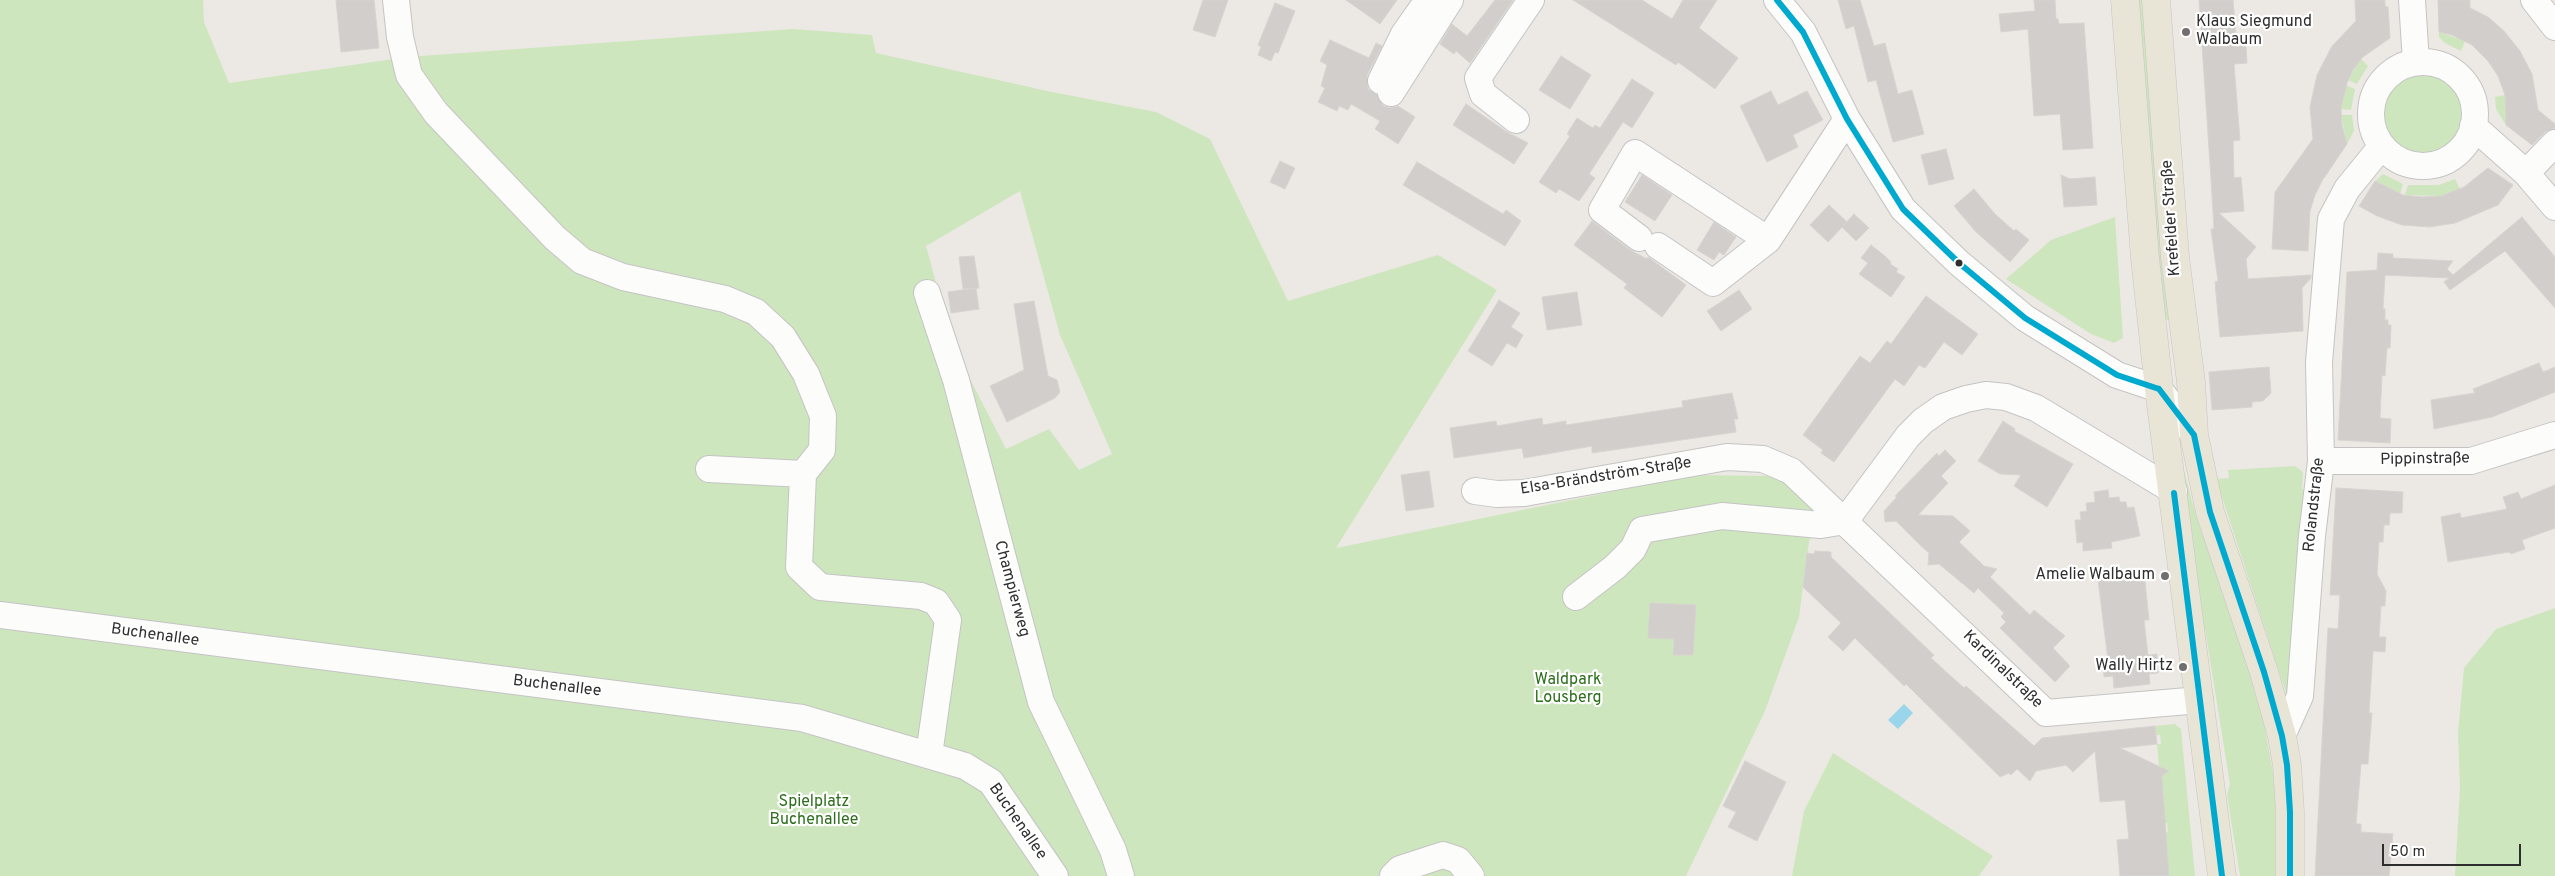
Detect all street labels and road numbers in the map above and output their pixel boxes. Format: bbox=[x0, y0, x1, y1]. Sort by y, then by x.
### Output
street label: Krefelder Straße bbox=[2158, 159, 2186, 277]
street label: Pippinstraße bbox=[2380, 450, 2470, 470]
street label: Elsa-Brändström-Straße bbox=[1519, 454, 1693, 500]
street label: Rolandstraße bbox=[2301, 457, 2329, 553]
street label: Champierweg bbox=[989, 539, 1033, 639]
street label: Buchenallee bbox=[110, 620, 200, 652]
street label: Kardinalstraße bbox=[1958, 627, 2046, 713]
street label: Buchenallee bbox=[512, 672, 602, 702]
street label: Buchenallee bbox=[984, 780, 1050, 864]

